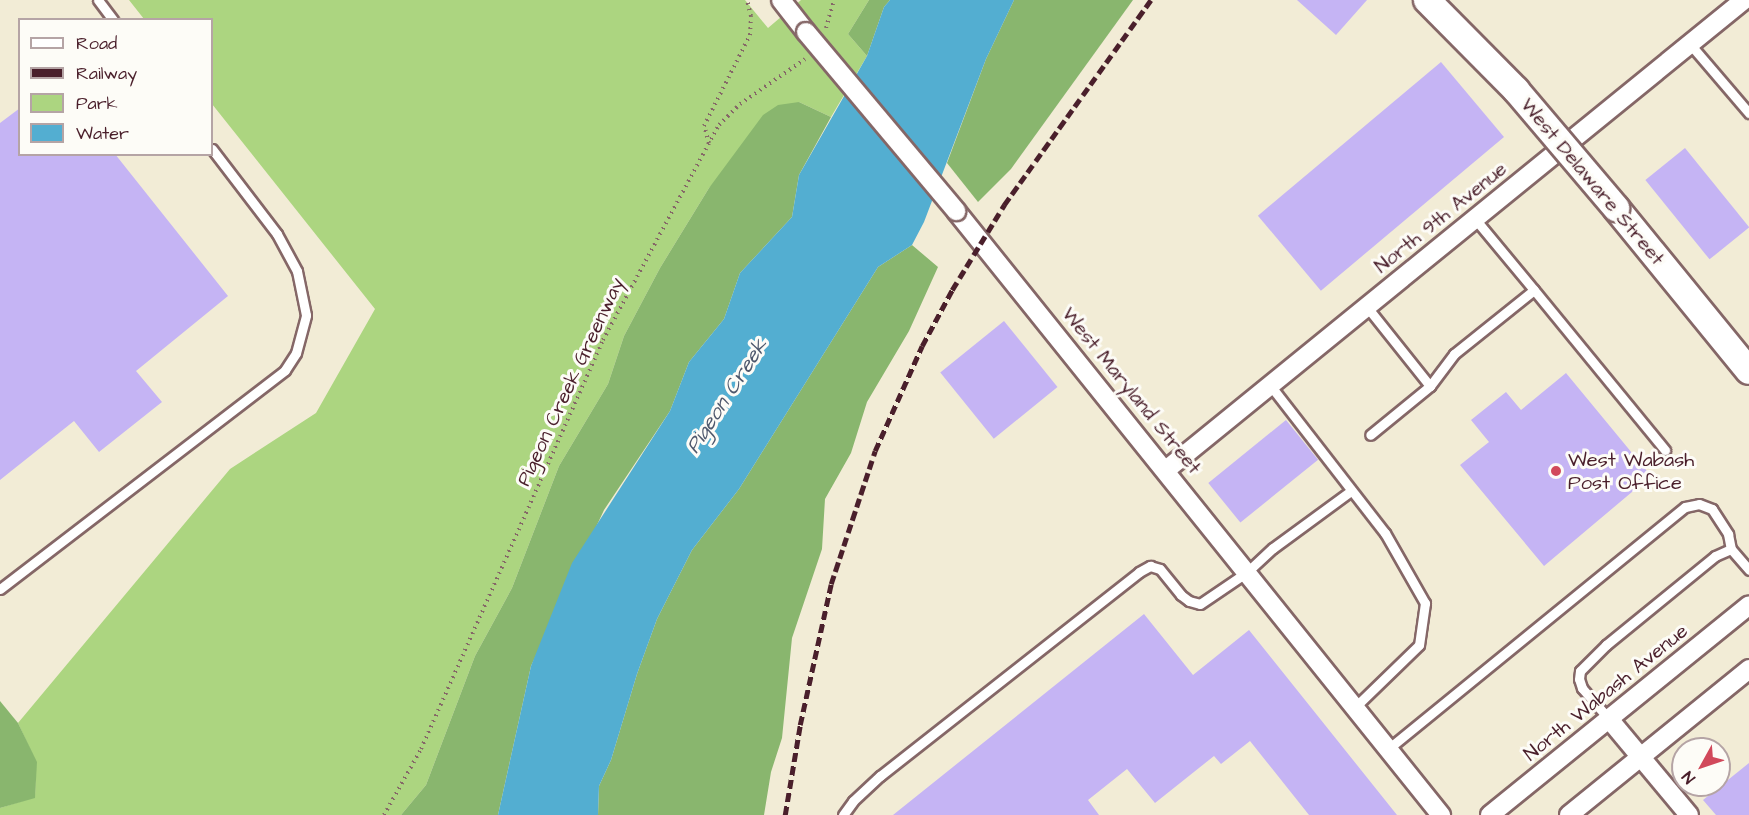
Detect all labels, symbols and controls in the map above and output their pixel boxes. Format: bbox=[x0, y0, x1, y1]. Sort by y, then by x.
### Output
legend bbox=[18, 18, 213, 156]
text: Road bbox=[76, 31, 117, 56]
text: Railway bbox=[76, 61, 137, 86]
text: Park bbox=[76, 91, 118, 116]
street label: West Delaware Street bbox=[1515, 94, 1669, 270]
text: Water bbox=[76, 121, 129, 146]
street label: North 9th Avenue bbox=[1370, 157, 1512, 279]
street label: Pigeon Creek Greenway bbox=[512, 274, 630, 490]
street label: West Maryland Street bbox=[1056, 303, 1206, 479]
water label: Pigeon Creek bbox=[681, 334, 773, 458]
place label: West Wabash Post Office bbox=[1568, 448, 1694, 495]
marker: West Wabash Post Office bbox=[1549, 464, 1563, 478]
street label: North Wabash Avenue bbox=[1519, 619, 1693, 767]
north arrow bbox=[1671, 737, 1731, 797]
text: N bbox=[1677, 766, 1700, 788]

